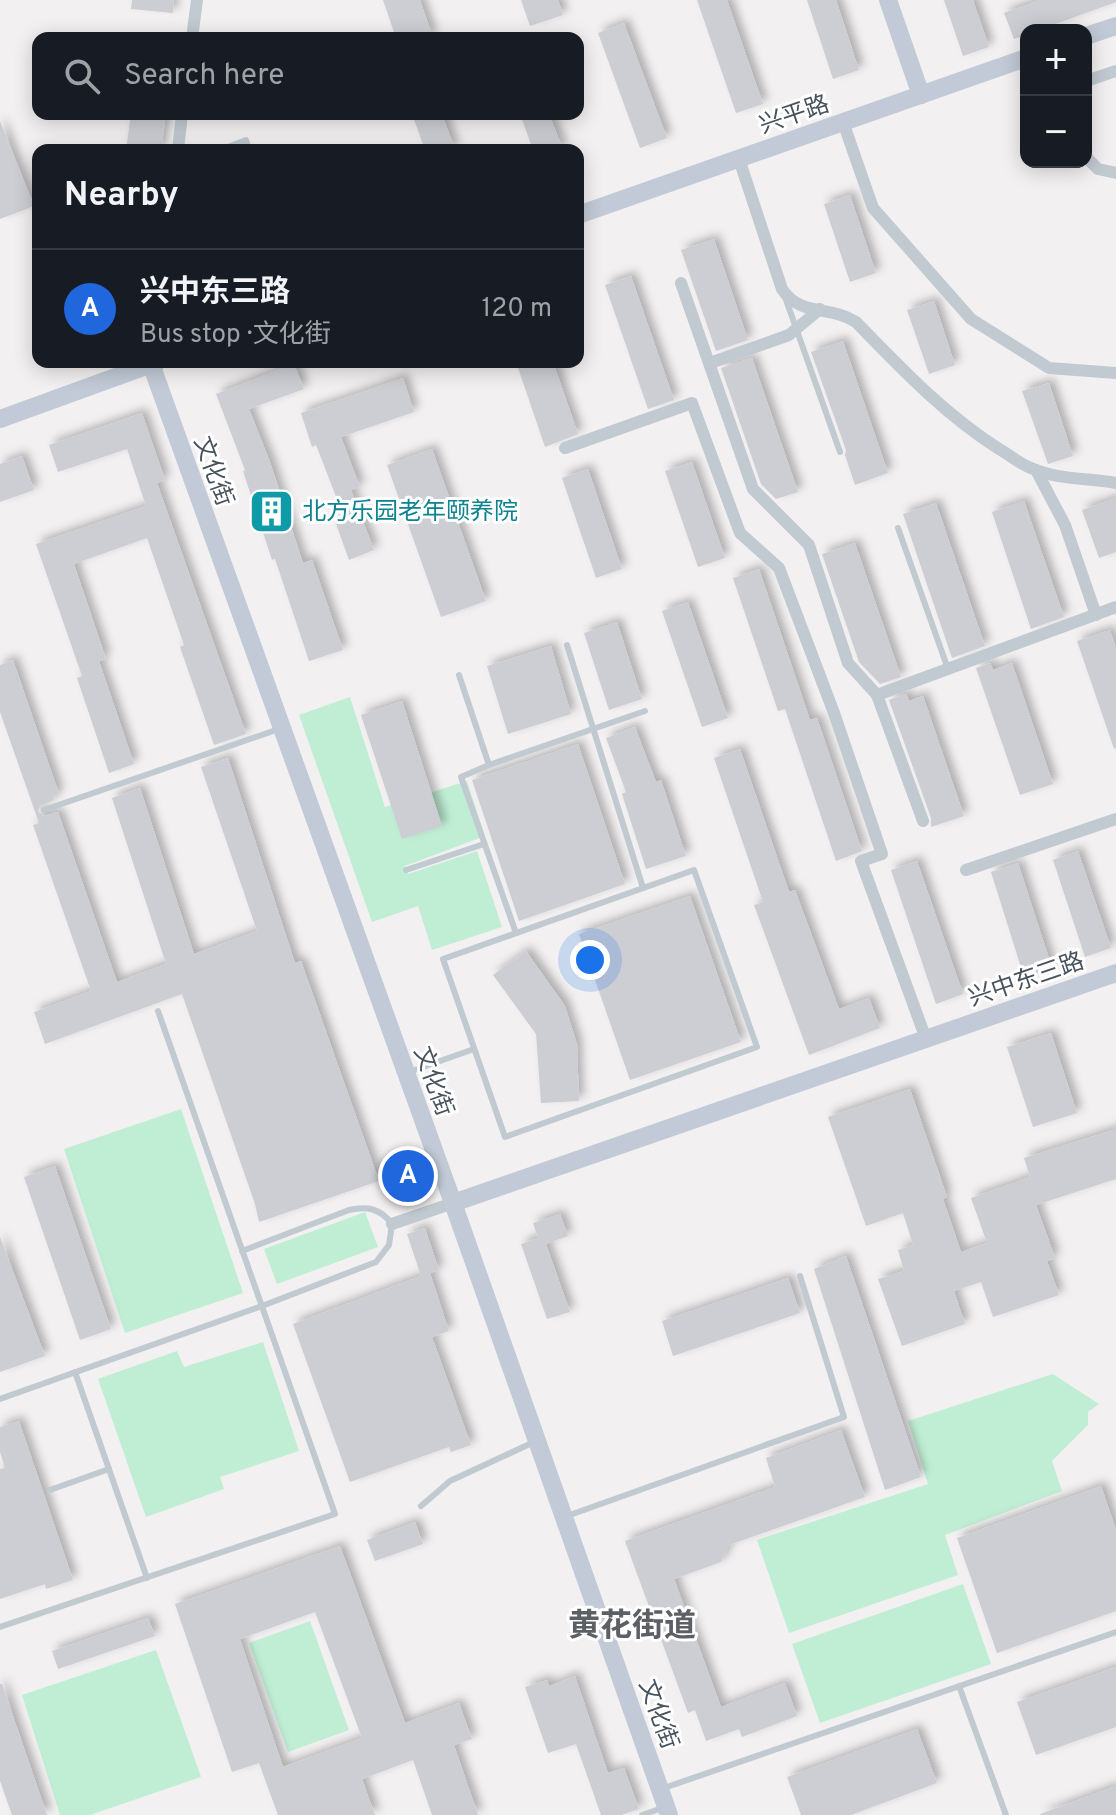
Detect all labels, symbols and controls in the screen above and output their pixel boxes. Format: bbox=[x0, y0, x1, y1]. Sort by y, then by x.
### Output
map controls bbox=[1020, 24, 1092, 168]
button: + bbox=[1020, 24, 1092, 96]
search box bbox=[32, 32, 584, 120]
icon: search bbox=[60, 54, 104, 98]
text: Search here bbox=[124, 58, 284, 95]
street label: 兴平路 bbox=[756, 90, 834, 142]
button: − bbox=[1020, 96, 1092, 168]
text: Nearby bbox=[64, 175, 179, 218]
text: 兴中东三路 bbox=[140, 275, 290, 312]
text: A bbox=[81, 293, 99, 326]
text: 120 m bbox=[482, 293, 552, 326]
text: Bus stop · 文化街 bbox=[140, 319, 331, 352]
street label: 文化街 bbox=[186, 433, 239, 511]
building icon: 北方乐园老年颐养院 bbox=[247, 487, 295, 535]
place label: 北方乐园老年颐养院 bbox=[302, 498, 518, 528]
your location bbox=[570, 940, 610, 980]
street label: 兴中东三路 bbox=[965, 947, 1088, 1015]
street label: 文化街 bbox=[406, 1043, 459, 1121]
pin: A bbox=[382, 1146, 434, 1206]
district label: 黄花街道 bbox=[568, 1608, 696, 1648]
street label: 文化街 bbox=[631, 1676, 684, 1754]

